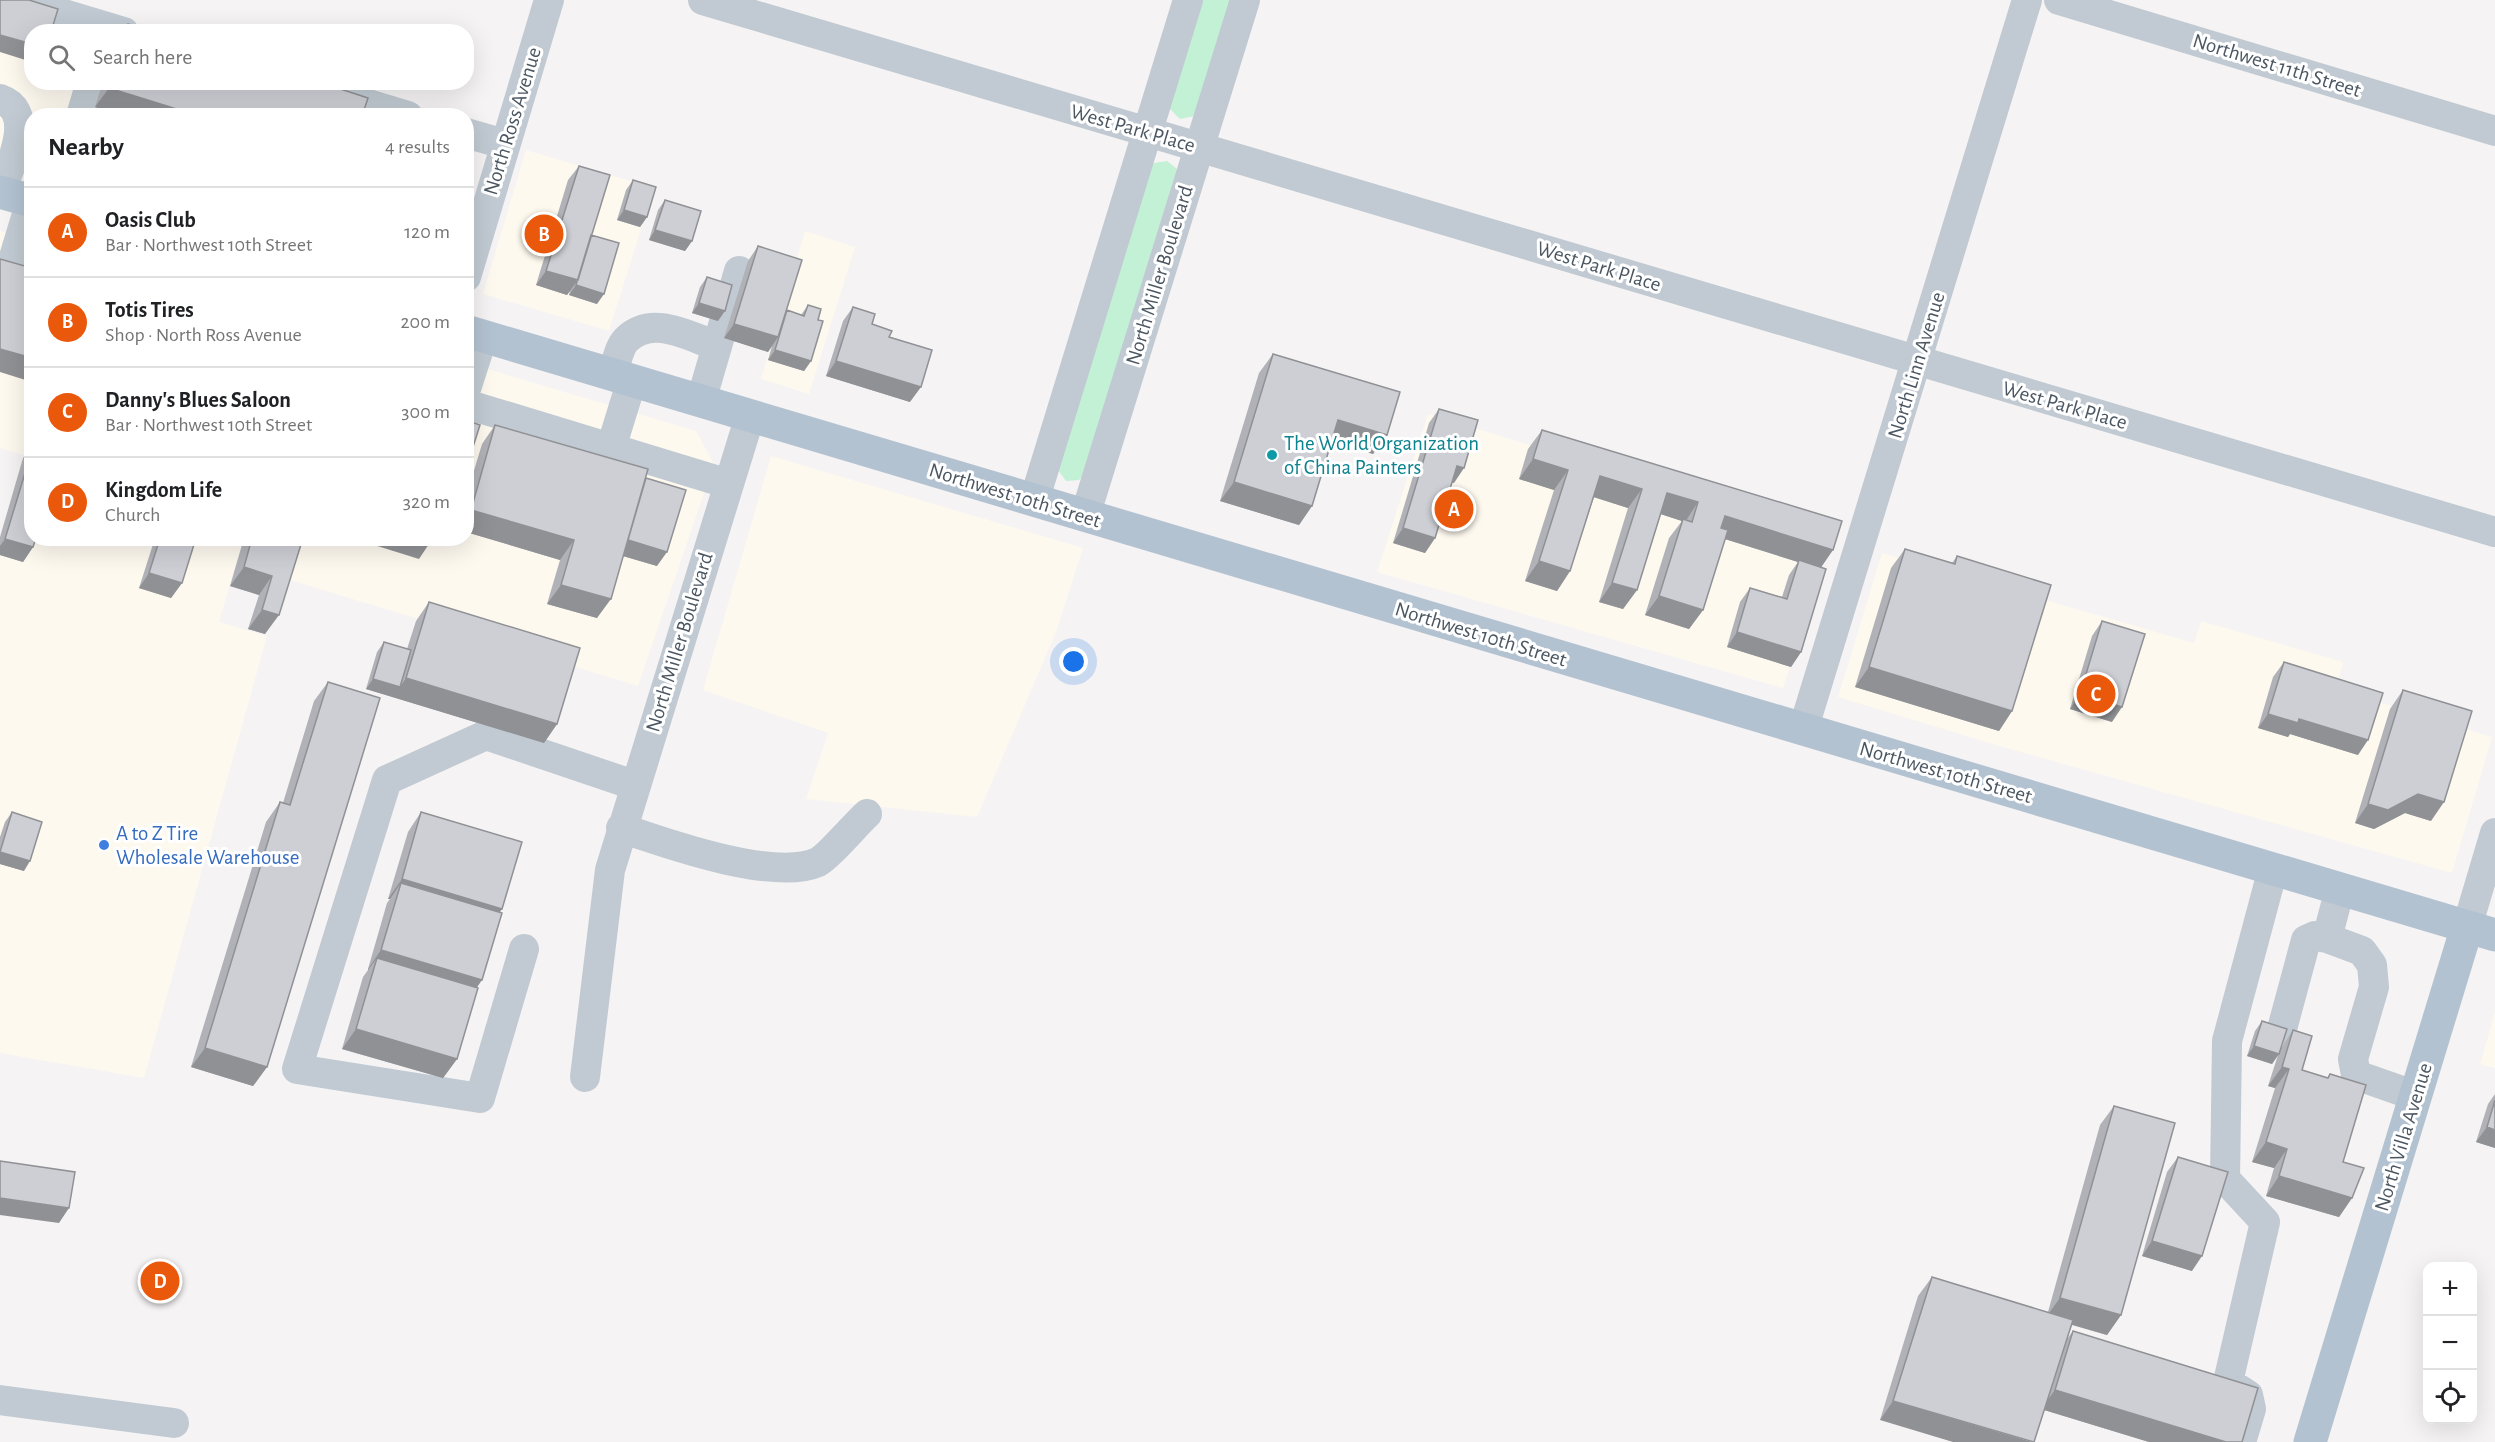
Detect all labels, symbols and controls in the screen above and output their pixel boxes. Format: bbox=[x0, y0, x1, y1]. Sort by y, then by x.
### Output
search box bbox=[24, 24, 474, 90]
street label: Northwest 11th Street bbox=[2190, 30, 2364, 101]
icon: search bbox=[45, 41, 78, 74]
street label: North Ross Avenue bbox=[480, 45, 545, 198]
text: Search here bbox=[93, 46, 192, 68]
street label: West Park Place bbox=[1068, 101, 1198, 156]
text: Nearby bbox=[48, 134, 124, 160]
text: 4 results bbox=[385, 137, 450, 157]
street label: North Miller Boulevard bbox=[1122, 183, 1197, 367]
text: Oasis Club bbox=[105, 209, 196, 231]
pin: B bbox=[524, 212, 564, 256]
text: A bbox=[62, 222, 74, 242]
text: 120 m bbox=[404, 222, 450, 242]
text: Bar · Northwest 10th Street bbox=[105, 235, 312, 255]
street label: West Park Place bbox=[1534, 238, 1663, 295]
street label: North Linn Avenue bbox=[1884, 289, 1949, 441]
text: Totis Tires bbox=[105, 299, 194, 321]
text: B bbox=[62, 312, 73, 332]
text: 200 m bbox=[400, 312, 450, 332]
text: Shop · North Ross Avenue bbox=[105, 325, 302, 345]
street label: West Park Place bbox=[2000, 378, 2130, 433]
text: Danny's Blues Saloon bbox=[105, 389, 291, 411]
text: C bbox=[62, 402, 73, 422]
text: 300 m bbox=[401, 402, 450, 422]
text: Bar · Northwest 10th Street bbox=[105, 415, 312, 435]
place label: The World Organization of China Painters bbox=[1284, 433, 1479, 478]
marker: The World Organization of China Painters bbox=[1265, 448, 1279, 462]
street label: Northwest 10th Street bbox=[927, 459, 1103, 532]
text: Kingdom Life bbox=[105, 479, 222, 501]
pin: A bbox=[1434, 486, 1474, 532]
text: D bbox=[61, 492, 74, 512]
text: 320 m bbox=[403, 492, 450, 512]
text: Church bbox=[105, 505, 160, 525]
street label: North Miller Boulevard bbox=[642, 550, 717, 734]
street label: Northwest 10th Street bbox=[1393, 598, 1569, 671]
your location bbox=[1059, 647, 1088, 676]
pin: C bbox=[2076, 672, 2116, 716]
street label: Northwest 10th Street bbox=[1857, 738, 2035, 807]
place label: A to Z Tire Wholesale Warehouse bbox=[116, 823, 299, 868]
marker: A to Z Tire Wholesale Warehouse bbox=[97, 838, 111, 852]
street label: North Villa Avenue bbox=[2371, 1061, 2436, 1214]
pin: D bbox=[140, 1258, 180, 1304]
map controls bbox=[2423, 1262, 2477, 1424]
button: + bbox=[2423, 1262, 2477, 1316]
button: − bbox=[2423, 1316, 2477, 1370]
button: locate bbox=[2423, 1370, 2477, 1424]

